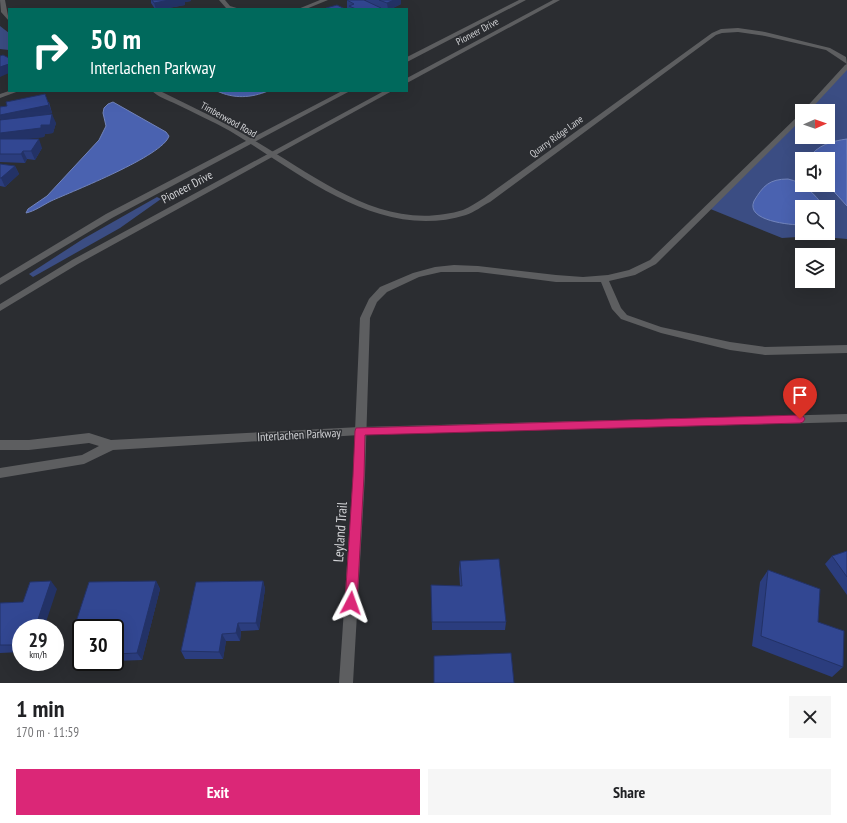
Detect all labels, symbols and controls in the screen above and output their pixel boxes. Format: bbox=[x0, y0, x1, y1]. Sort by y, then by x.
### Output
street label: Pioneer Drive bbox=[454, 15, 501, 48]
text: 50 m bbox=[90, 20, 141, 57]
icon: right bbox=[24, 24, 76, 76]
text: Interlachen Parkway bbox=[90, 56, 215, 79]
street label: Timberwood Road bbox=[198, 99, 259, 140]
north arrow bbox=[795, 104, 835, 144]
map controls bbox=[795, 104, 835, 288]
street label: Quarry Ridge Lane bbox=[527, 113, 586, 160]
button: sound bbox=[795, 152, 835, 192]
street label: Pioneer Drive bbox=[159, 167, 215, 206]
button: search bbox=[795, 200, 835, 240]
button: layers bbox=[795, 248, 835, 288]
pin bbox=[783, 378, 817, 419]
icon: arrive bbox=[789, 384, 811, 406]
street label: Interlachen Parkway bbox=[257, 425, 342, 444]
street label: Leyland Trail bbox=[329, 500, 351, 563]
position arrow bbox=[330, 582, 372, 624]
speed limit sign: 30 bbox=[72, 619, 124, 671]
text: 29 bbox=[28, 627, 48, 653]
text: km/h bbox=[29, 648, 47, 661]
text: 1 min bbox=[16, 693, 64, 724]
button: close bbox=[789, 696, 831, 738]
text: 170 m · 11:59 bbox=[16, 724, 79, 741]
button: Exit bbox=[16, 769, 420, 815]
button: Share bbox=[428, 769, 831, 815]

